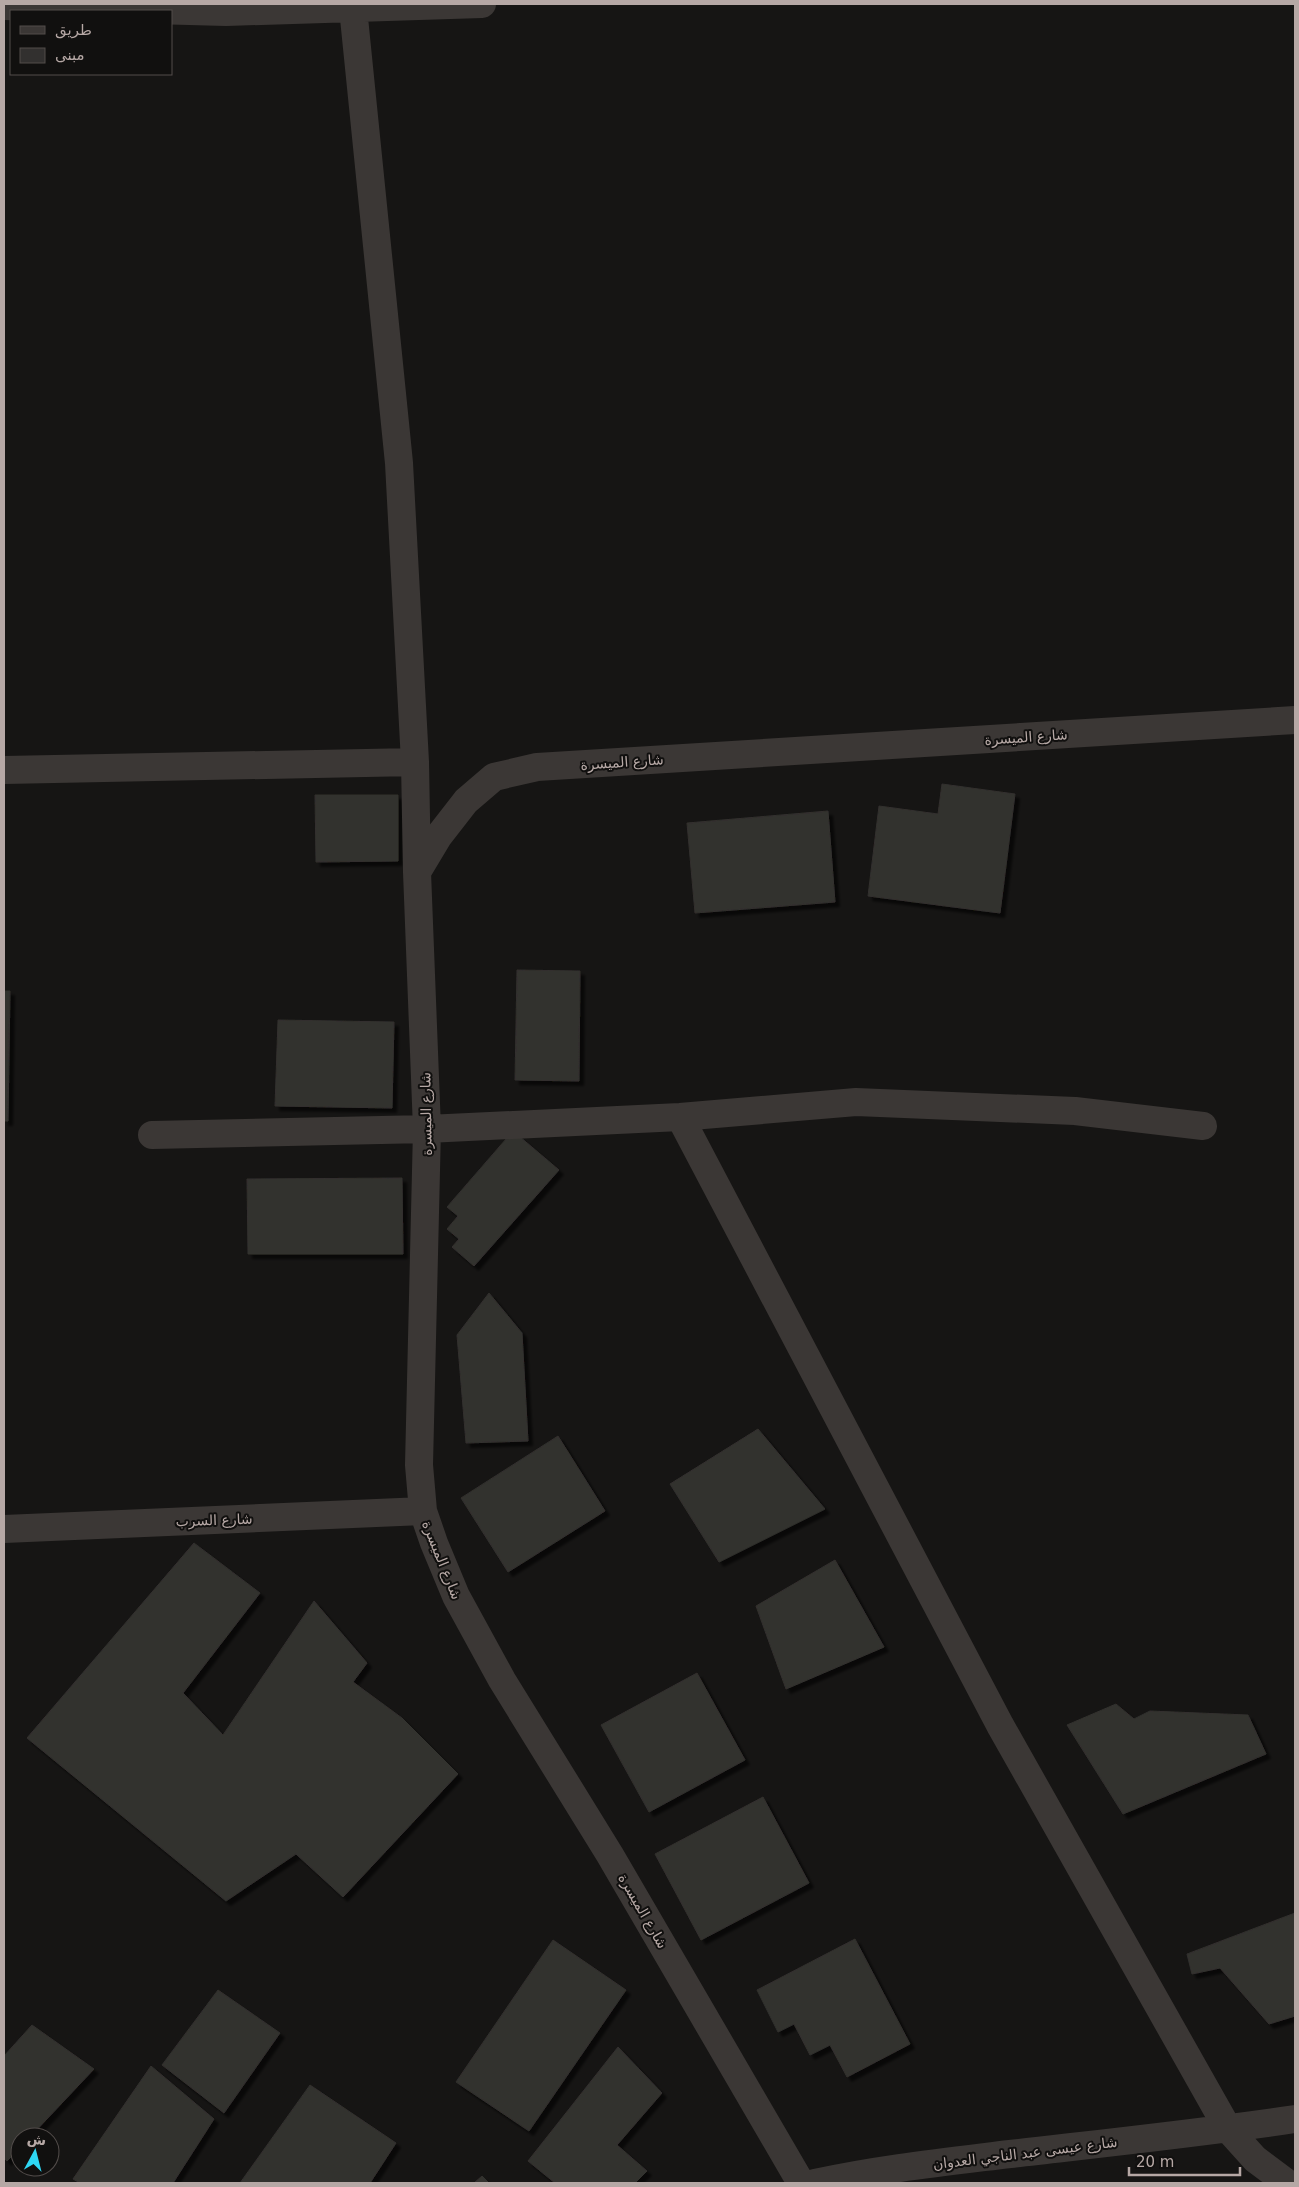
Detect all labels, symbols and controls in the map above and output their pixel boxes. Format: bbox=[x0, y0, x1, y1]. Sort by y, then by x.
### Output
legend bbox=[10, 10, 172, 75]
text: طريق bbox=[55, 21, 92, 39]
text: مبنى bbox=[55, 46, 85, 64]
street label: شارع الميسرة bbox=[984, 726, 1068, 749]
street label: شارع الميسرة bbox=[580, 751, 664, 774]
street label: شارع الميسرة bbox=[417, 1072, 436, 1156]
street label: شارع السرب bbox=[175, 1511, 253, 1530]
street label: شارع الميسرة bbox=[418, 1518, 465, 1602]
street label: شارع الميسرة bbox=[614, 1871, 671, 1952]
north arrow bbox=[10, 2127, 60, 2177]
text: ش bbox=[26, 2130, 47, 2148]
street label: شارع عيسى عبد الناجي العدوان bbox=[932, 2134, 1118, 2173]
scale bar bbox=[1129, 2144, 1240, 2176]
text: 20 m bbox=[1136, 2153, 1174, 2171]

